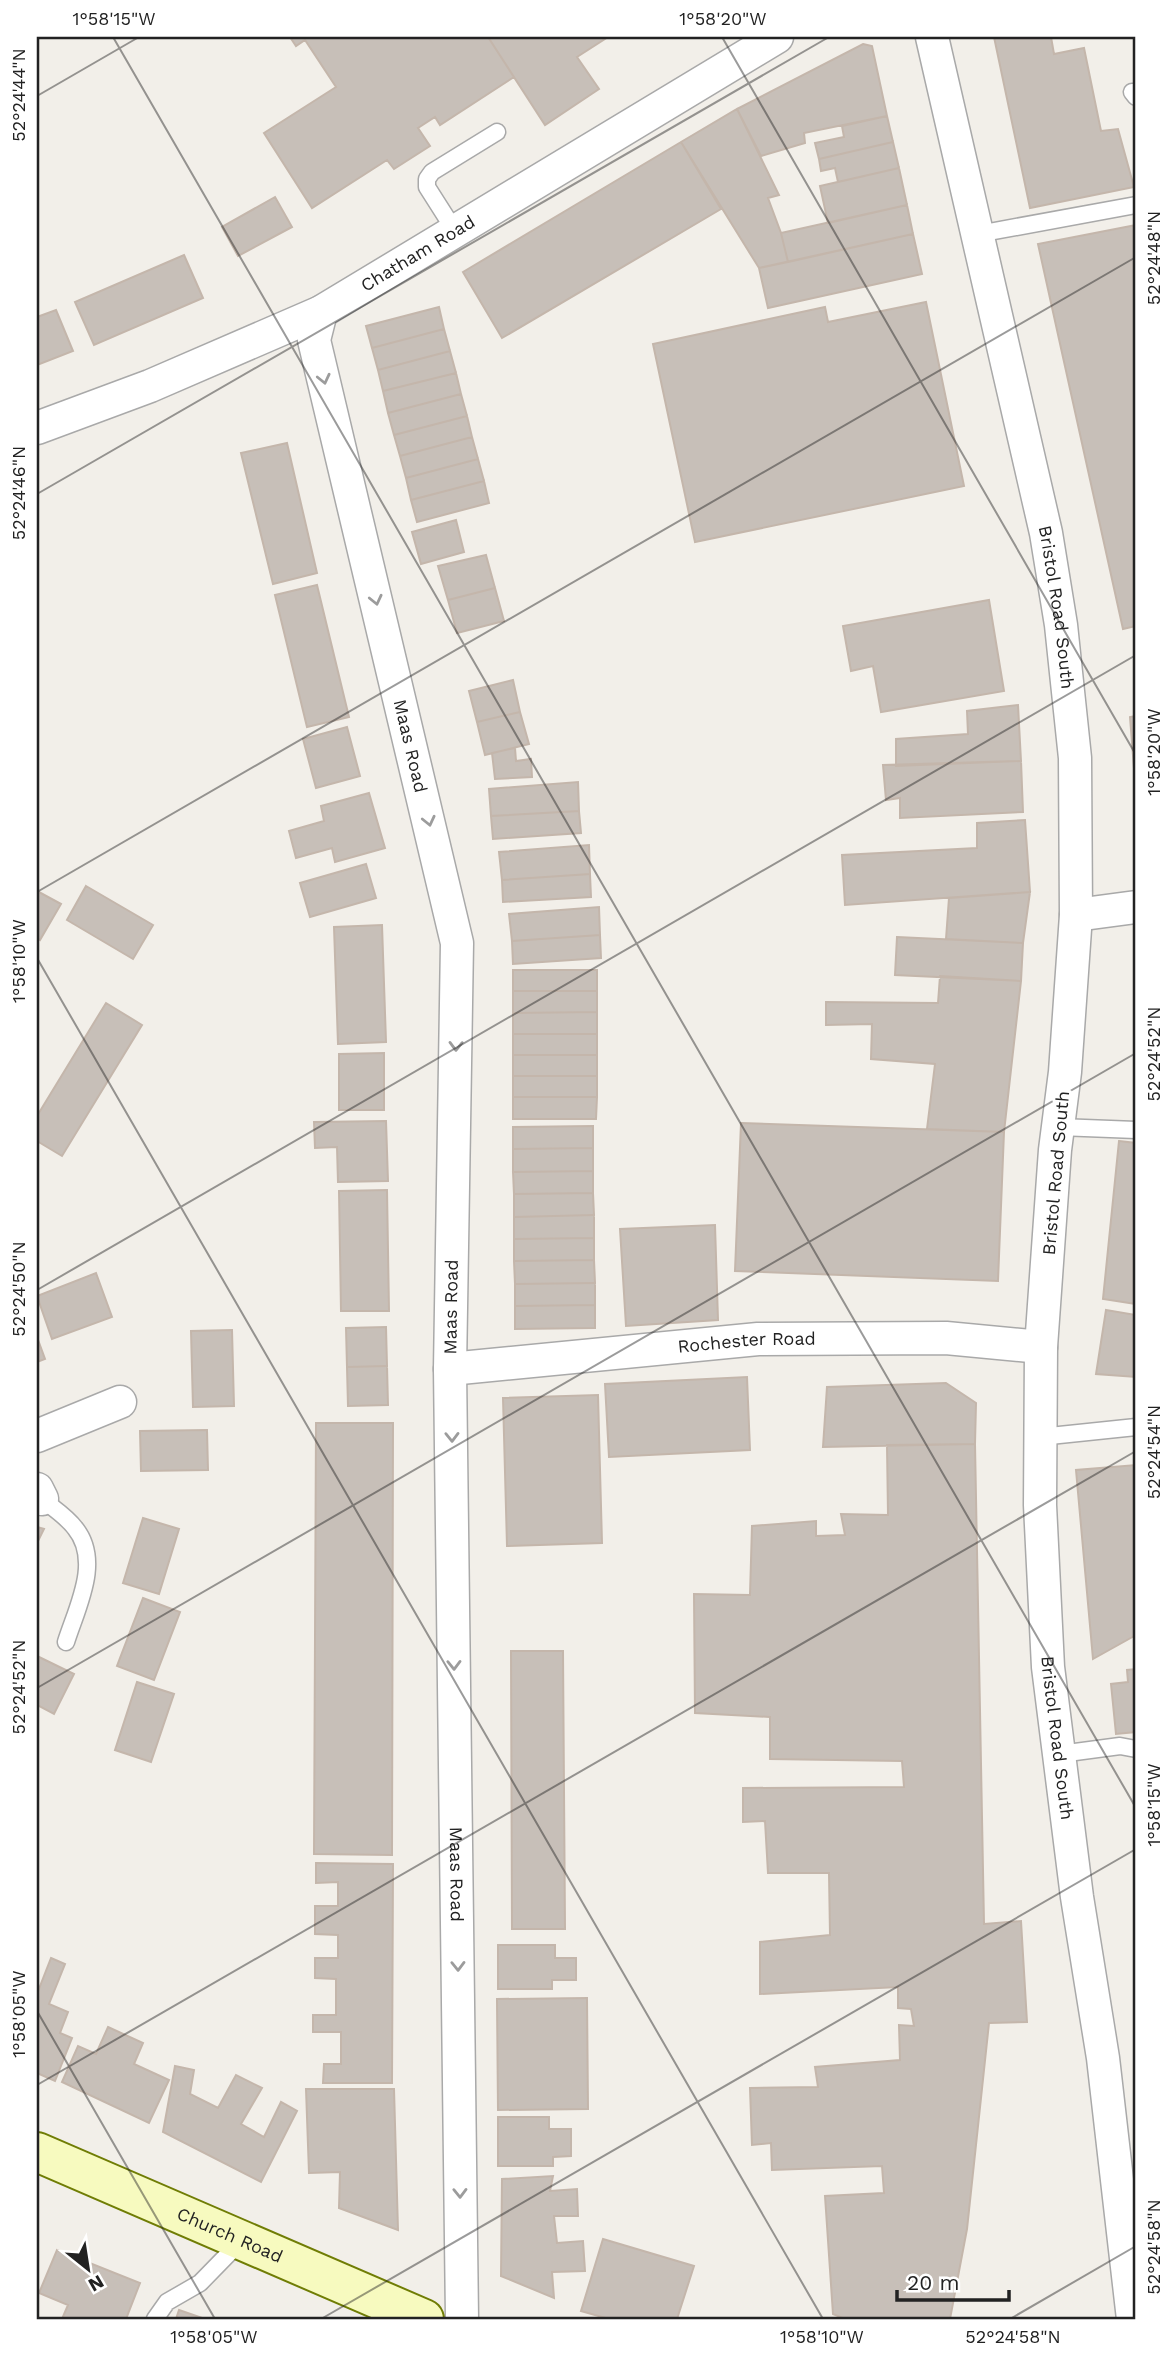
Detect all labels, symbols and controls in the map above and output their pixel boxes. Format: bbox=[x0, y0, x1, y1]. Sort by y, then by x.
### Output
text: 1°58'15"W bbox=[72, 8, 156, 29]
text: 1°58'20"W bbox=[679, 8, 767, 29]
text: 52°24'44"N bbox=[8, 48, 29, 142]
street label: Chatham Road bbox=[357, 211, 478, 296]
text: 52°24'48"N bbox=[1143, 211, 1164, 305]
one-way arrow bbox=[315, 373, 330, 385]
text: 52°24'46"N bbox=[8, 446, 29, 540]
street label: Bristol Road South bbox=[1035, 523, 1079, 690]
one-way arrow bbox=[368, 594, 382, 606]
street label: Maas Road bbox=[390, 697, 432, 795]
text: 1°58'20"W bbox=[1143, 708, 1164, 796]
one-way arrow bbox=[420, 815, 435, 827]
text: 1°58'10"W bbox=[8, 919, 29, 1003]
text: 52°24'52"N bbox=[1143, 1007, 1164, 1101]
one-way arrow bbox=[448, 1040, 463, 1051]
street label: Bristol Road South bbox=[1038, 1090, 1073, 1256]
text: 52°24'50"N bbox=[8, 1241, 29, 1337]
street label: Maas Road bbox=[439, 1259, 462, 1355]
street label: Rochester Road bbox=[677, 1328, 816, 1357]
text: 52°24'54"N bbox=[1143, 1405, 1164, 1499]
one-way arrow bbox=[444, 1432, 459, 1443]
text: 52°24'52"N bbox=[8, 1640, 29, 1734]
street label: Bristol Road South bbox=[1037, 1655, 1078, 1821]
one-way arrow bbox=[446, 1660, 462, 1670]
text: 1°58'15"W bbox=[1143, 1763, 1164, 1847]
street label: Maas Road bbox=[446, 1827, 468, 1922]
one-way arrow bbox=[450, 1961, 466, 1971]
text: 1°58'05"W bbox=[8, 1970, 29, 2058]
one-way arrow bbox=[452, 2188, 468, 2199]
text: 52°24'58"N bbox=[1143, 2199, 1164, 2295]
street label: Church Road bbox=[174, 2203, 286, 2267]
north arrow bbox=[52, 2234, 122, 2304]
scale bar bbox=[897, 2258, 1009, 2302]
text: N bbox=[84, 2270, 108, 2297]
text: 20 m bbox=[907, 2270, 959, 2295]
text: 1°58'05"W bbox=[170, 2326, 258, 2347]
text: 1°58'10"W bbox=[780, 2326, 864, 2347]
text: 52°24'58"N bbox=[965, 2326, 1061, 2347]

